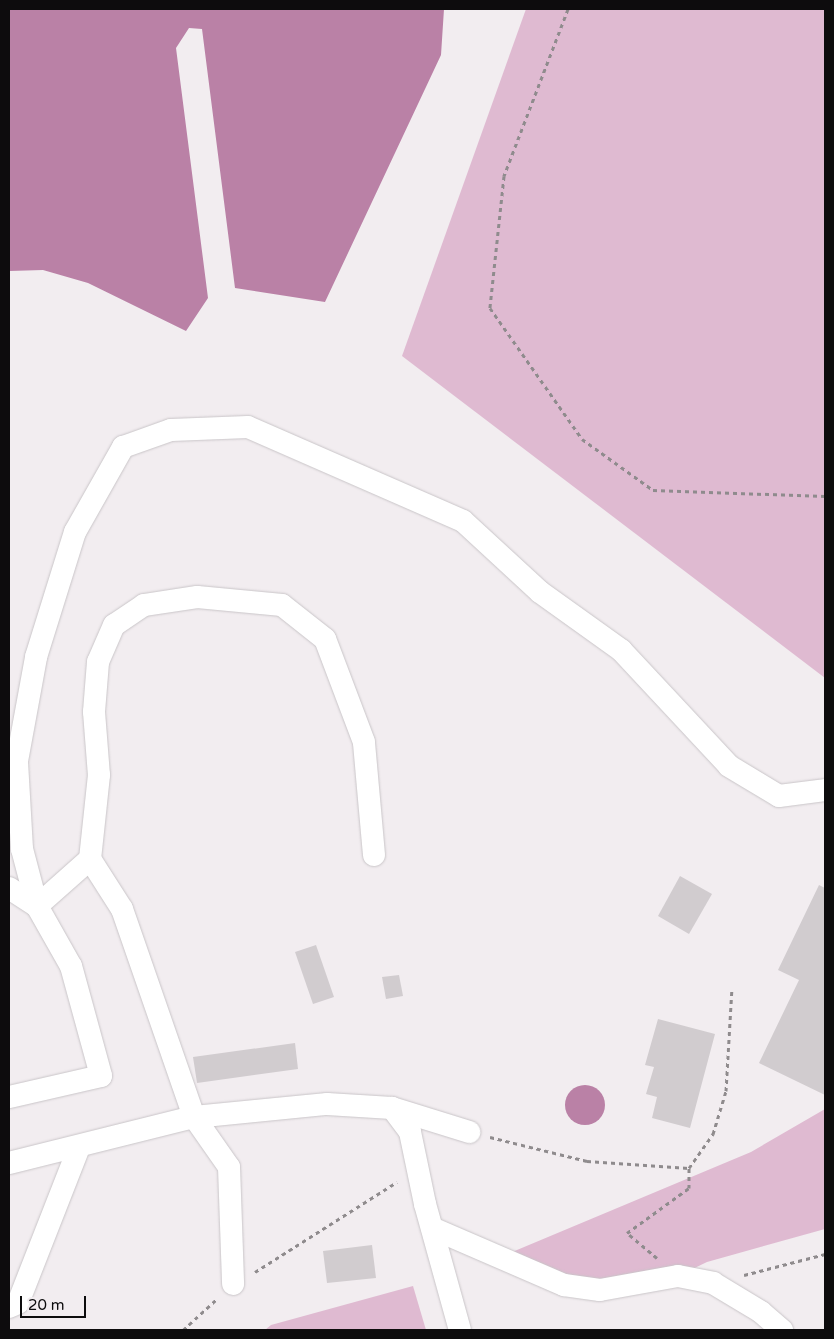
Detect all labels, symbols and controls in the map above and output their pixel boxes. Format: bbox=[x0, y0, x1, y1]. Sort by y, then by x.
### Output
scale bar bbox=[22, 1286, 89, 1318]
text: 20 m bbox=[28, 1296, 65, 1314]

